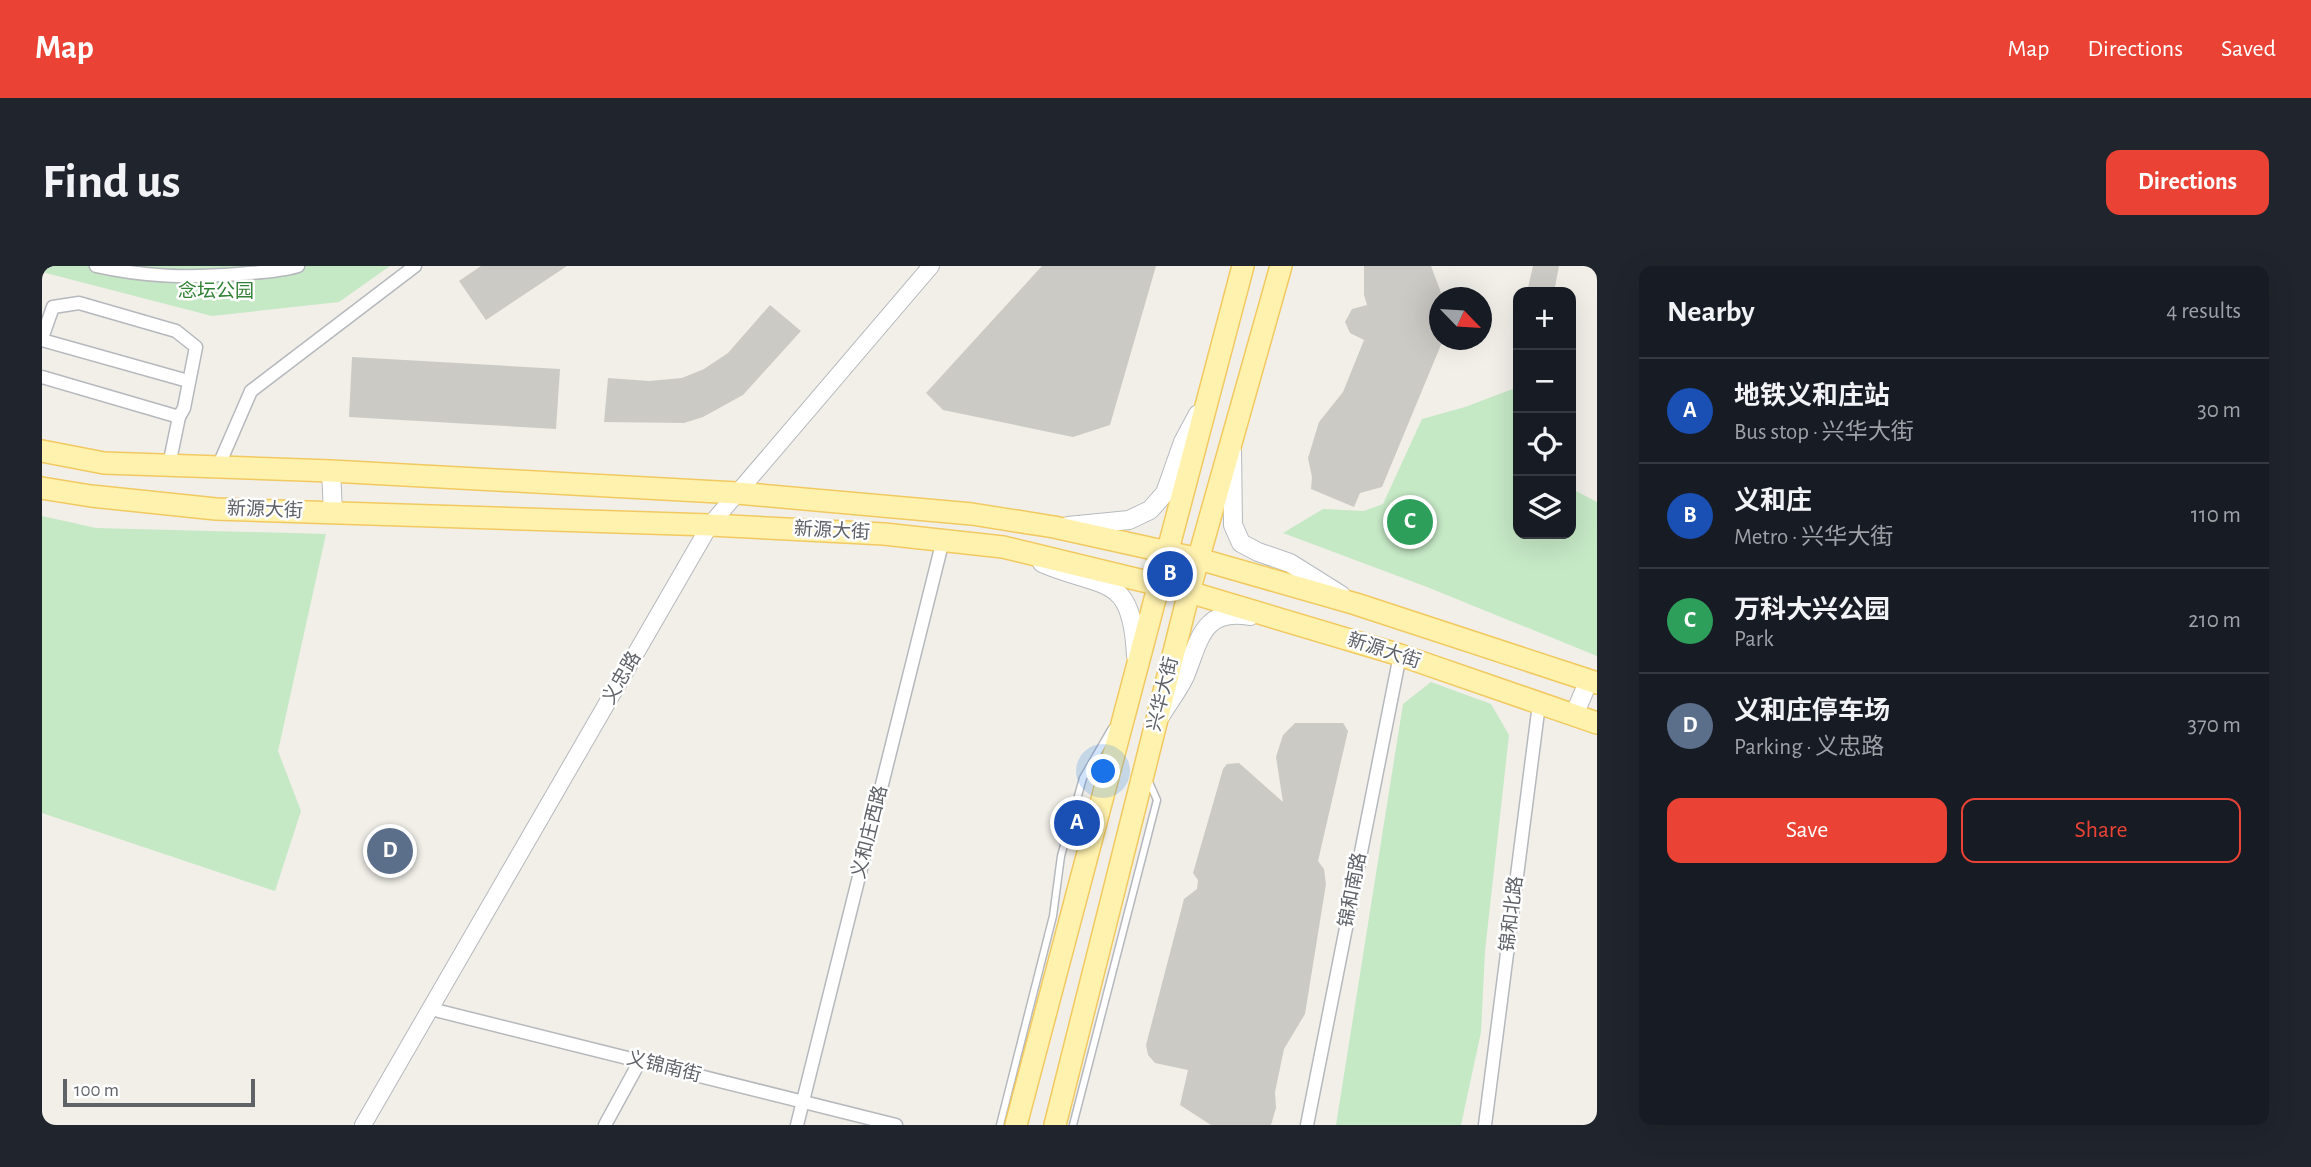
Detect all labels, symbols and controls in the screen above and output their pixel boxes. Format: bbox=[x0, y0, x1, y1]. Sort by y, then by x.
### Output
text: Map bbox=[35, 32, 94, 65]
text: Map bbox=[2007, 37, 2049, 61]
text: Directions bbox=[2087, 37, 2183, 61]
text: Saved bbox=[2221, 37, 2276, 61]
button: Directions bbox=[2106, 150, 2269, 215]
text: Find us bbox=[42, 158, 181, 207]
park label: 念坛公园 bbox=[178, 280, 254, 301]
north arrow bbox=[1429, 287, 1492, 350]
map controls bbox=[1513, 287, 1576, 539]
button: + bbox=[1513, 287, 1576, 350]
text: Nearby bbox=[1667, 297, 1755, 327]
text: 4 results bbox=[2166, 300, 2241, 323]
button: − bbox=[1513, 350, 1576, 413]
text: 地铁义和庄站 bbox=[1734, 383, 1890, 409]
text: A bbox=[1683, 399, 1697, 422]
text: 30 m bbox=[2197, 399, 2241, 422]
button: locate bbox=[1513, 413, 1576, 476]
text: Bus stop · 兴华大街 bbox=[1734, 421, 1914, 444]
button: layers bbox=[1513, 476, 1576, 539]
text: 义和庄 bbox=[1734, 488, 1812, 514]
pin: C bbox=[1387, 496, 1433, 548]
street label: 新源大街 bbox=[227, 497, 303, 521]
text: B bbox=[1683, 504, 1697, 527]
text: 110 m bbox=[2191, 504, 2241, 527]
street label: 新源大街 bbox=[794, 518, 871, 542]
text: Metro · 兴华大街 bbox=[1734, 526, 1893, 549]
pin: B bbox=[1147, 548, 1193, 600]
text: 万科大兴公园 bbox=[1734, 597, 1890, 623]
text: C bbox=[1684, 609, 1696, 632]
text: 210 m bbox=[2188, 609, 2241, 632]
street label: 新源大街 bbox=[1345, 628, 1424, 672]
text: Park bbox=[1734, 628, 1774, 651]
street label: 义忠路 bbox=[598, 648, 644, 707]
street label: 兴华大街 bbox=[1144, 655, 1181, 733]
text: 义和庄停车场 bbox=[1734, 698, 1890, 724]
text: D bbox=[1682, 714, 1698, 737]
text: 370 m bbox=[2188, 714, 2241, 737]
text: Parking · 义忠路 bbox=[1734, 736, 1884, 759]
your location bbox=[1086, 754, 1120, 788]
street label: 义和庄西路 bbox=[847, 783, 891, 880]
pin: A bbox=[1054, 797, 1100, 849]
button: Save bbox=[1667, 798, 1947, 863]
button: Share bbox=[1961, 798, 2241, 863]
pin: D bbox=[367, 825, 413, 877]
street label: 锦和南路 bbox=[1334, 850, 1370, 929]
street label: 锦和北路 bbox=[1496, 875, 1526, 953]
street label: 义锦南街 bbox=[625, 1047, 704, 1085]
scale bar bbox=[63, 1076, 256, 1108]
text: 100 m bbox=[74, 1081, 119, 1100]

